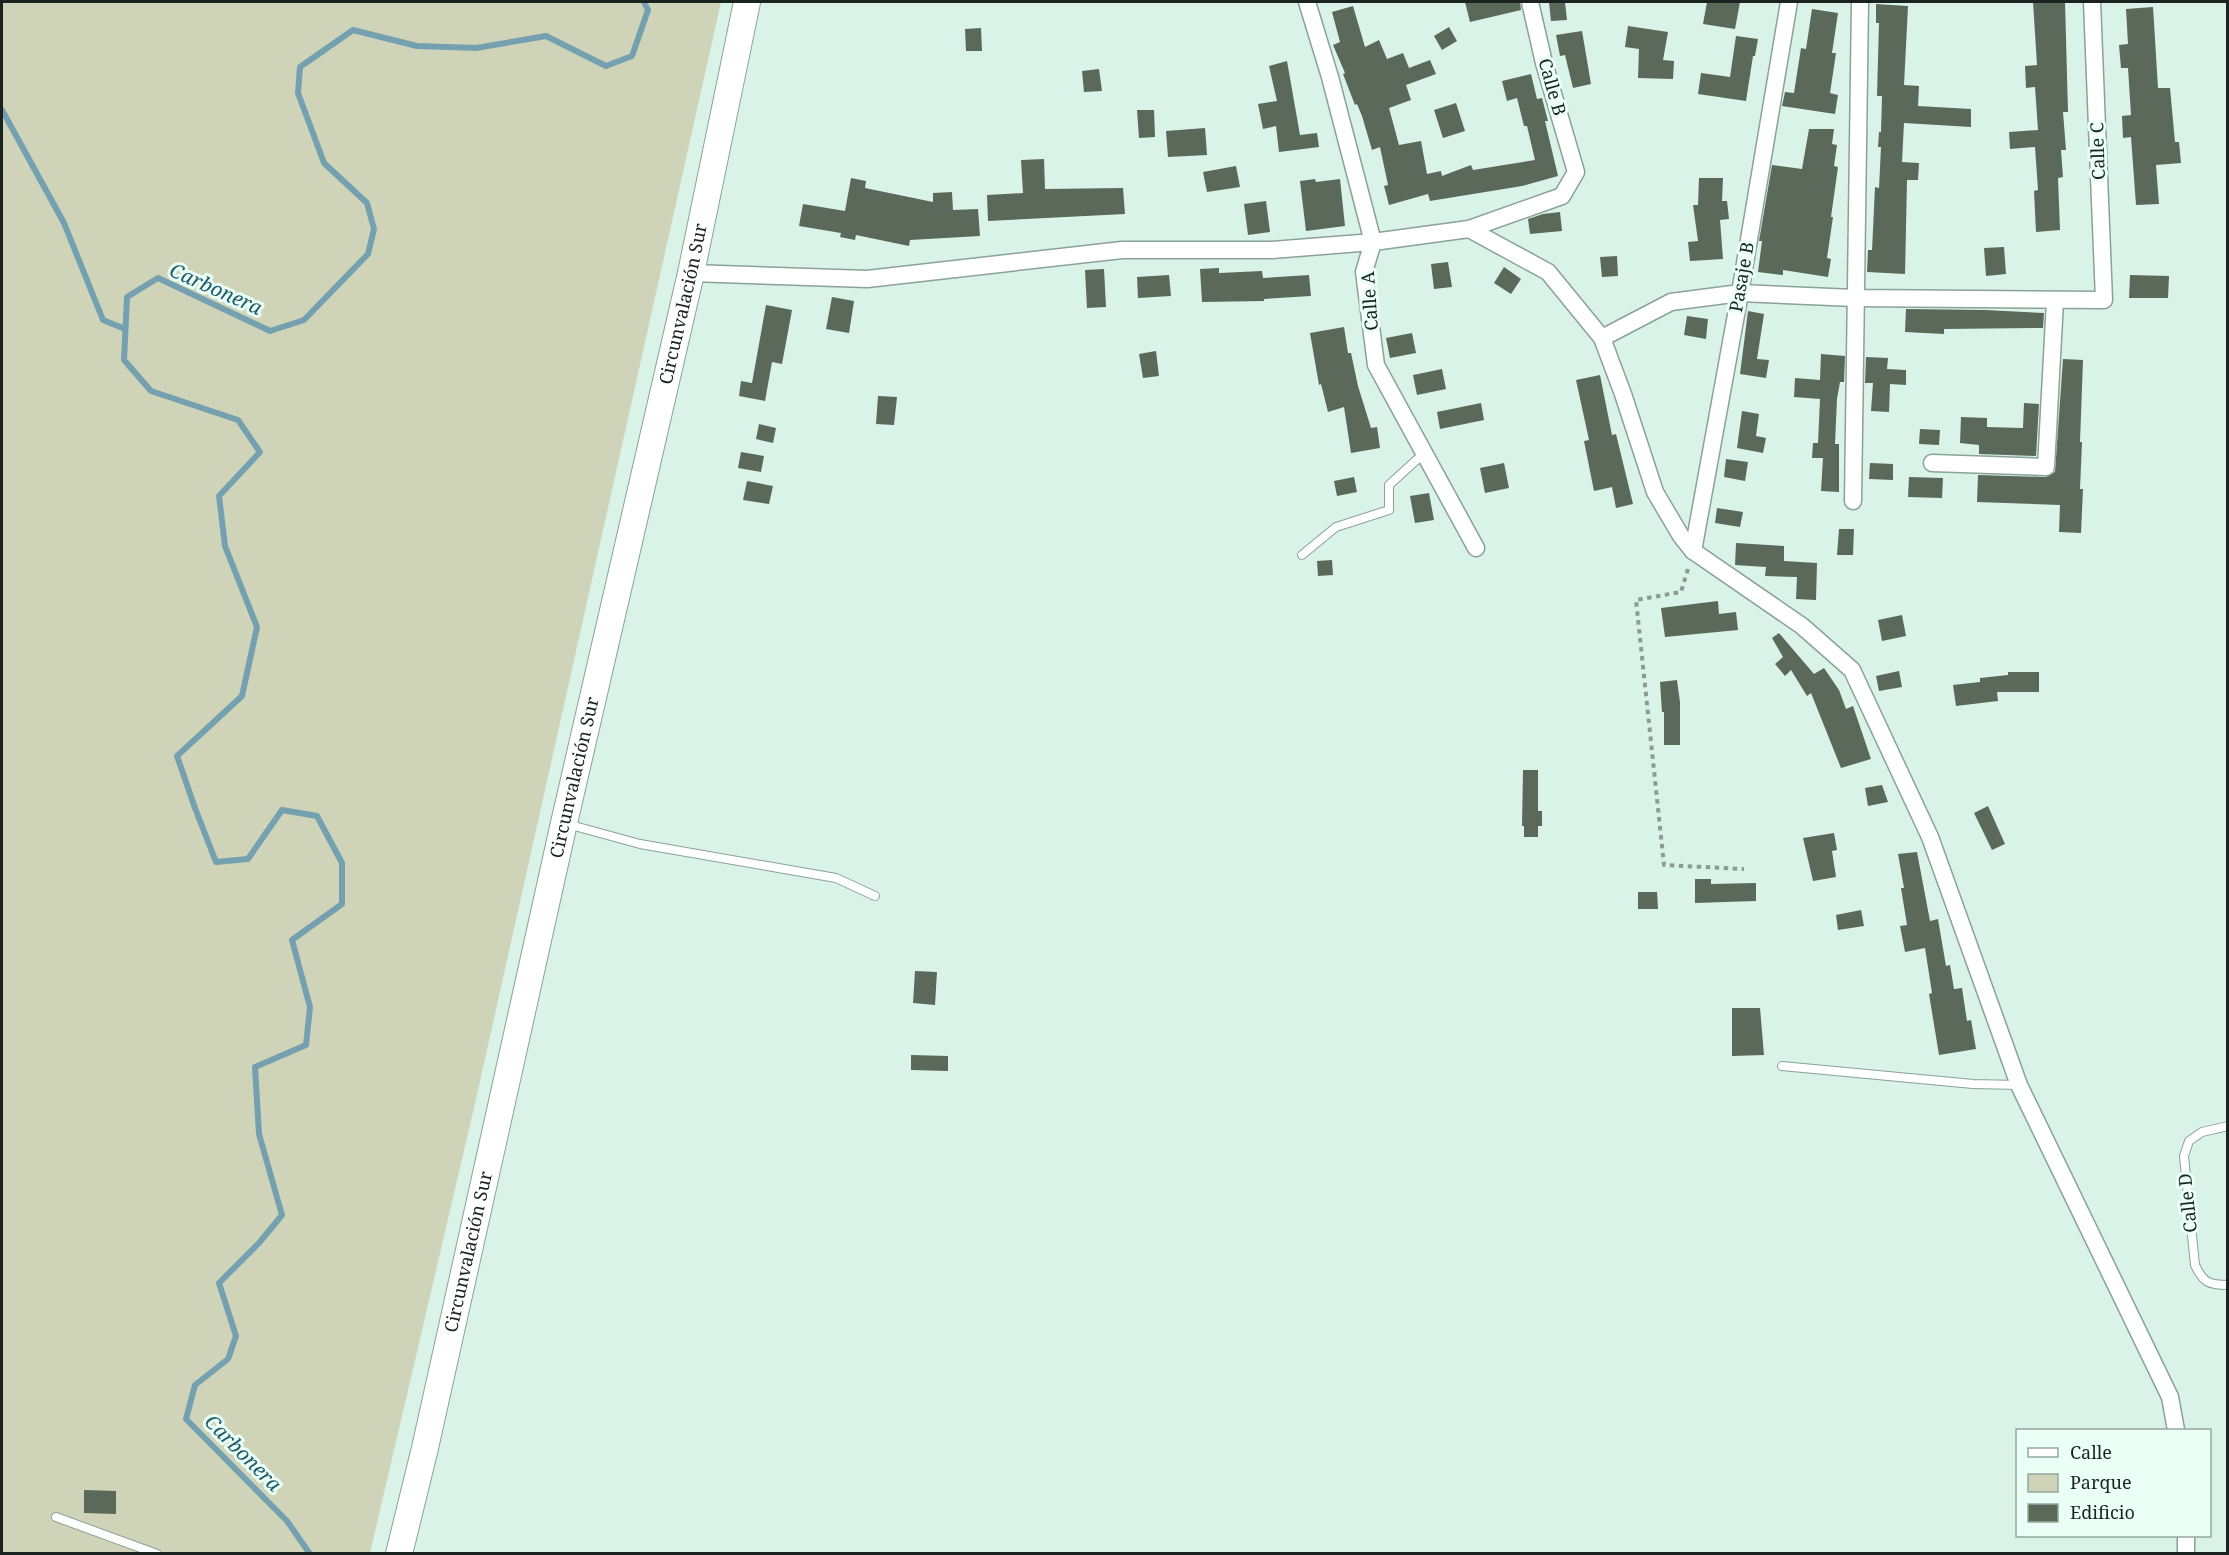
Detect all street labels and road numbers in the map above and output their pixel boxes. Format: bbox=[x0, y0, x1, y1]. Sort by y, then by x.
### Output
street label: Calle B bbox=[1533, 55, 1573, 118]
street label: Calle C bbox=[2084, 122, 2110, 180]
street label: Circunvalación Sur bbox=[653, 220, 712, 387]
street label: Pasaje B bbox=[1723, 240, 1759, 314]
street label: Calle A bbox=[1355, 270, 1383, 332]
street label: Circunvalación Sur bbox=[544, 694, 604, 860]
street label: Circunvalación Sur bbox=[438, 1168, 497, 1335]
street label: Calle D bbox=[2172, 1172, 2202, 1234]

